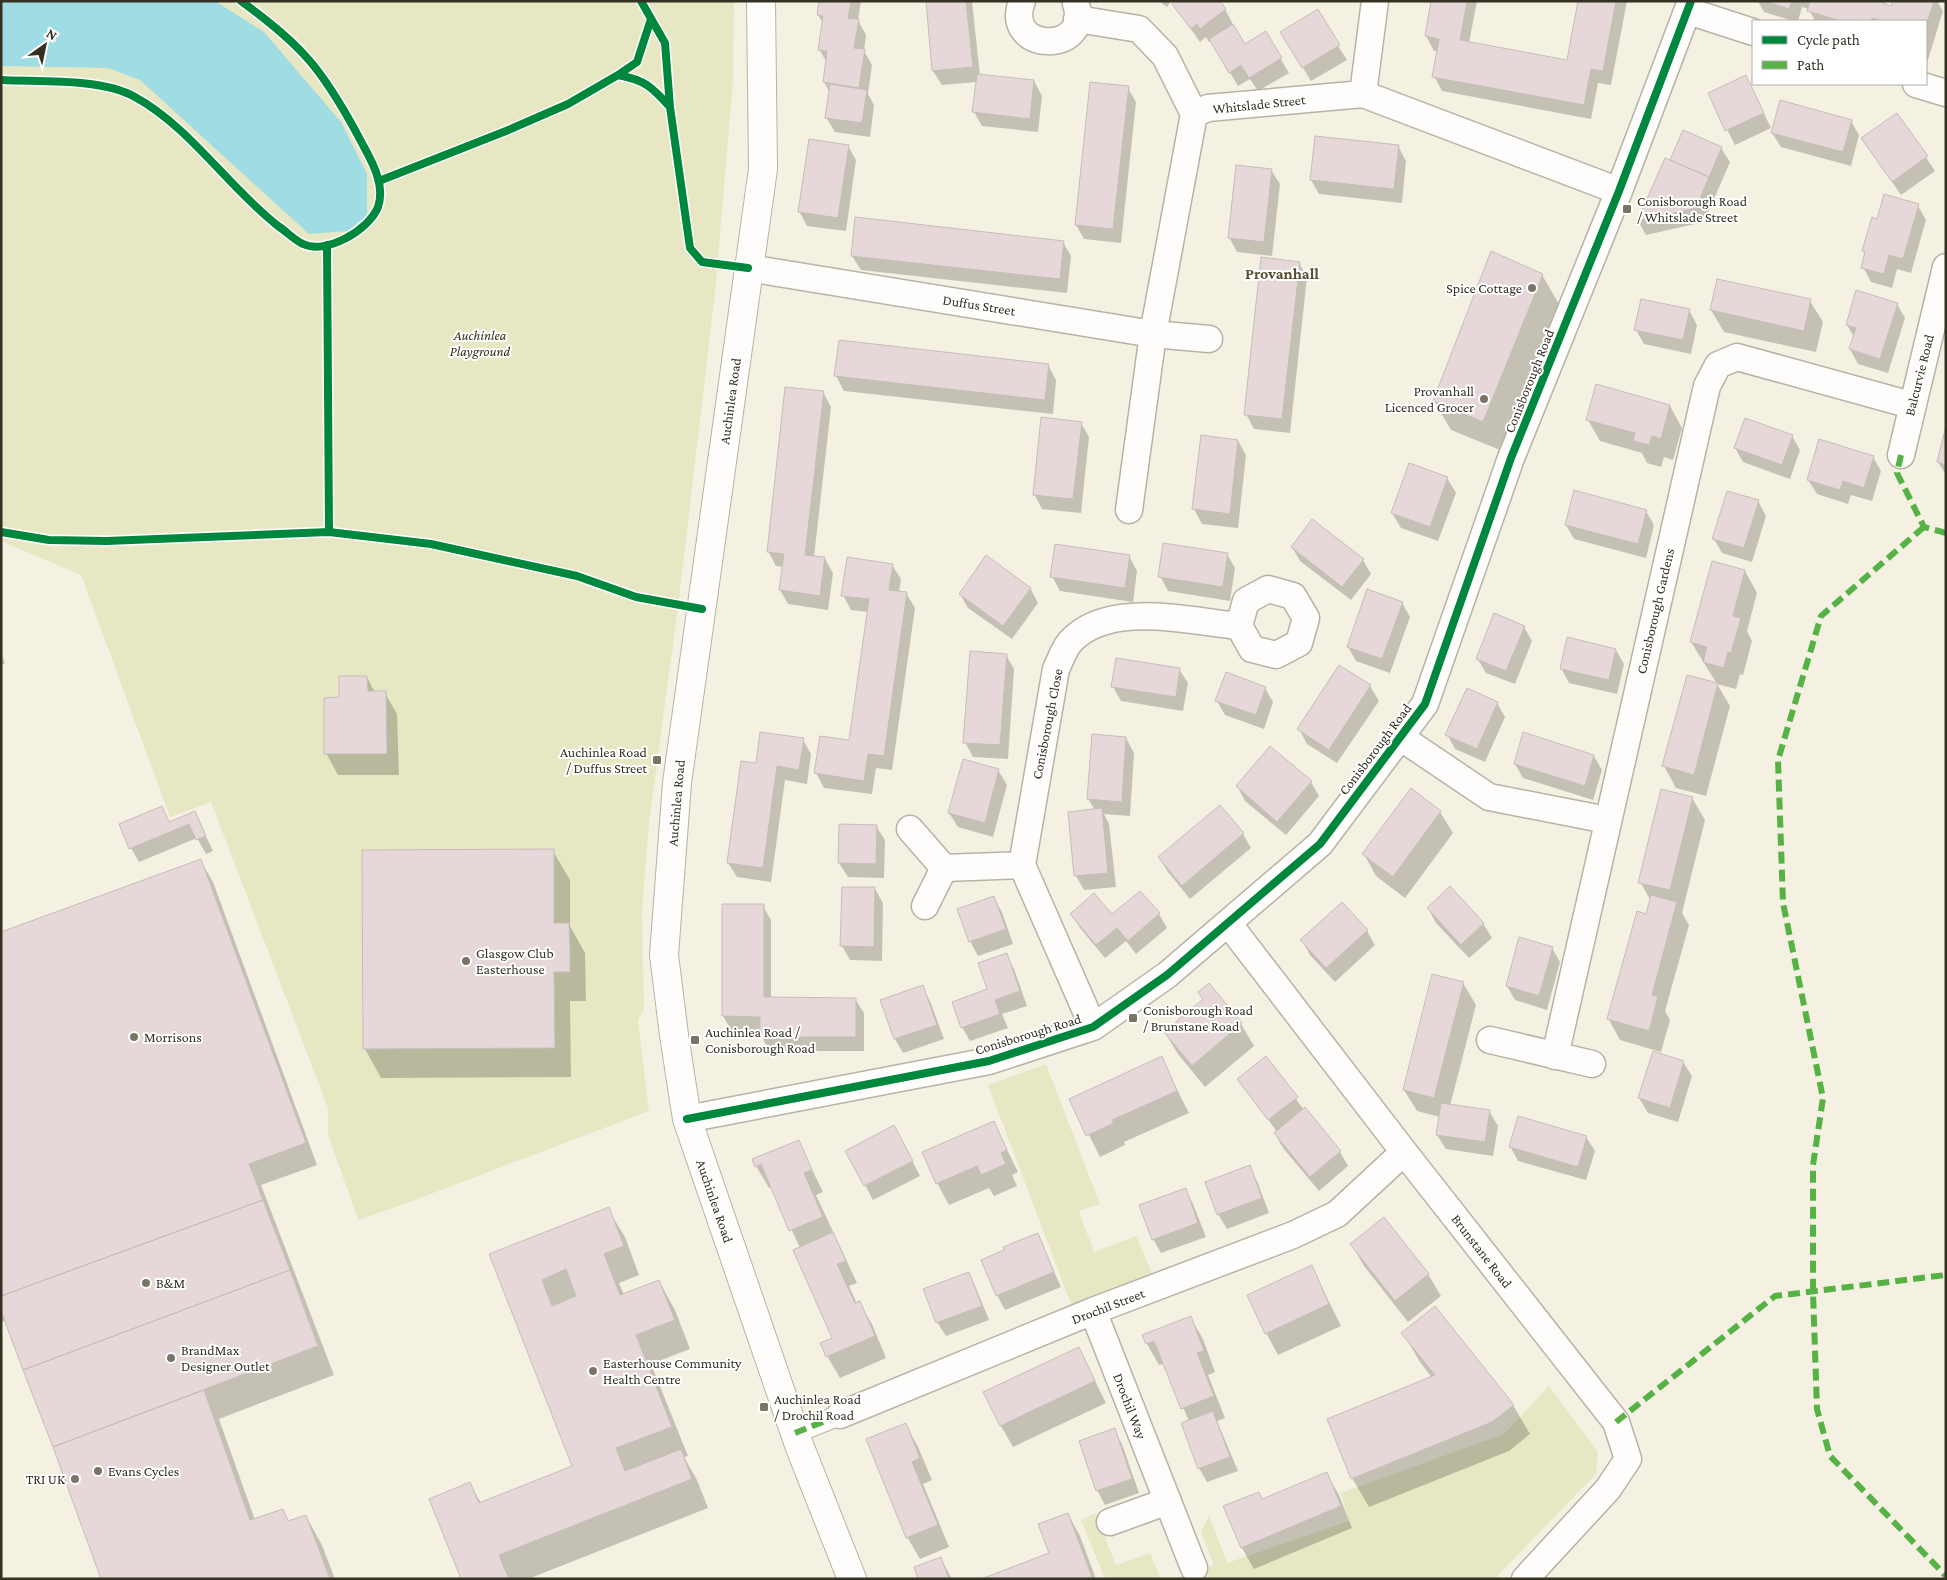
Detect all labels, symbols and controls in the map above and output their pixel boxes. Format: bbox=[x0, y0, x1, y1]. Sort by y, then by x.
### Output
north arrow bbox=[20, 20, 70, 70]
legend bbox=[1752, 20, 1927, 85]
text: N bbox=[44, 25, 61, 44]
text: Cycle path bbox=[1797, 32, 1860, 49]
text: Path bbox=[1797, 57, 1824, 73]
street label: Whitslade Street bbox=[1212, 91, 1307, 117]
place label: Conisborough Road / Whitslade Street bbox=[1637, 193, 1748, 225]
marker: Conisborough Road / Whitslade Street bbox=[1621, 203, 1633, 215]
district label: Provanhall bbox=[1245, 265, 1319, 282]
place label: Spice Cottage bbox=[1446, 280, 1522, 296]
marker: Spice Cottage bbox=[1526, 282, 1538, 294]
street label: Duffus Street bbox=[942, 291, 1017, 319]
street label: Conisborough Road bbox=[1501, 326, 1557, 435]
park label: Auchinlea Playground bbox=[450, 327, 511, 359]
street label: Balcurvie Road bbox=[1901, 332, 1937, 417]
street label: Auchinlea Road bbox=[716, 356, 744, 445]
place label: Provanhall Licenced Grocer bbox=[1385, 383, 1474, 415]
marker: Provanhall Licenced Grocer bbox=[1478, 393, 1490, 405]
street label: Conisborough Gardens bbox=[1633, 547, 1677, 675]
street label: Conisborough Close bbox=[1028, 667, 1066, 781]
street label: Conisborough Road bbox=[1335, 700, 1415, 798]
place label: Auchinlea Road / Duffus Street bbox=[560, 744, 648, 776]
marker: Auchinlea Road / Duffus Street bbox=[651, 754, 663, 766]
street label: Auchinlea Road bbox=[664, 758, 688, 847]
place label: Glasgow Club Easterhouse bbox=[476, 945, 554, 977]
marker: Glasgow Club Easterhouse bbox=[460, 955, 472, 967]
place label: Conisborough Road / Brunstane Road bbox=[1143, 1002, 1254, 1034]
street label: Conisborough Road bbox=[973, 1010, 1084, 1058]
marker: Conisborough Road / Brunstane Road bbox=[1127, 1012, 1139, 1024]
place label: Auchinlea Road / Conisborough Road bbox=[705, 1024, 816, 1056]
place label: Morrisons bbox=[144, 1029, 202, 1045]
marker: Morrisons bbox=[128, 1031, 140, 1043]
marker: Auchinlea Road / Conisborough Road bbox=[689, 1034, 701, 1046]
street label: Auchinlea Road bbox=[693, 1157, 737, 1245]
street label: Brunstane Road bbox=[1448, 1211, 1516, 1291]
place label: B&M bbox=[156, 1275, 185, 1291]
marker: B&M bbox=[140, 1277, 152, 1289]
street label: Drochil Street bbox=[1069, 1285, 1147, 1327]
place label: BrandMax Designer Outlet bbox=[181, 1342, 270, 1374]
marker: BrandMax Designer Outlet bbox=[165, 1352, 177, 1364]
place label: Easterhouse Community Health Centre bbox=[603, 1355, 742, 1387]
marker: Easterhouse Community Health Centre bbox=[587, 1365, 599, 1377]
street label: Drochil Way bbox=[1110, 1371, 1150, 1442]
place label: Auchinlea Road / Drochil Road bbox=[774, 1391, 862, 1423]
marker: Auchinlea Road / Drochil Road bbox=[758, 1401, 770, 1413]
place label: Evans Cycles bbox=[108, 1463, 179, 1479]
marker: Evans Cycles bbox=[92, 1465, 104, 1477]
place label: TRI UK bbox=[26, 1471, 66, 1487]
marker: TRI UK bbox=[69, 1473, 81, 1485]

